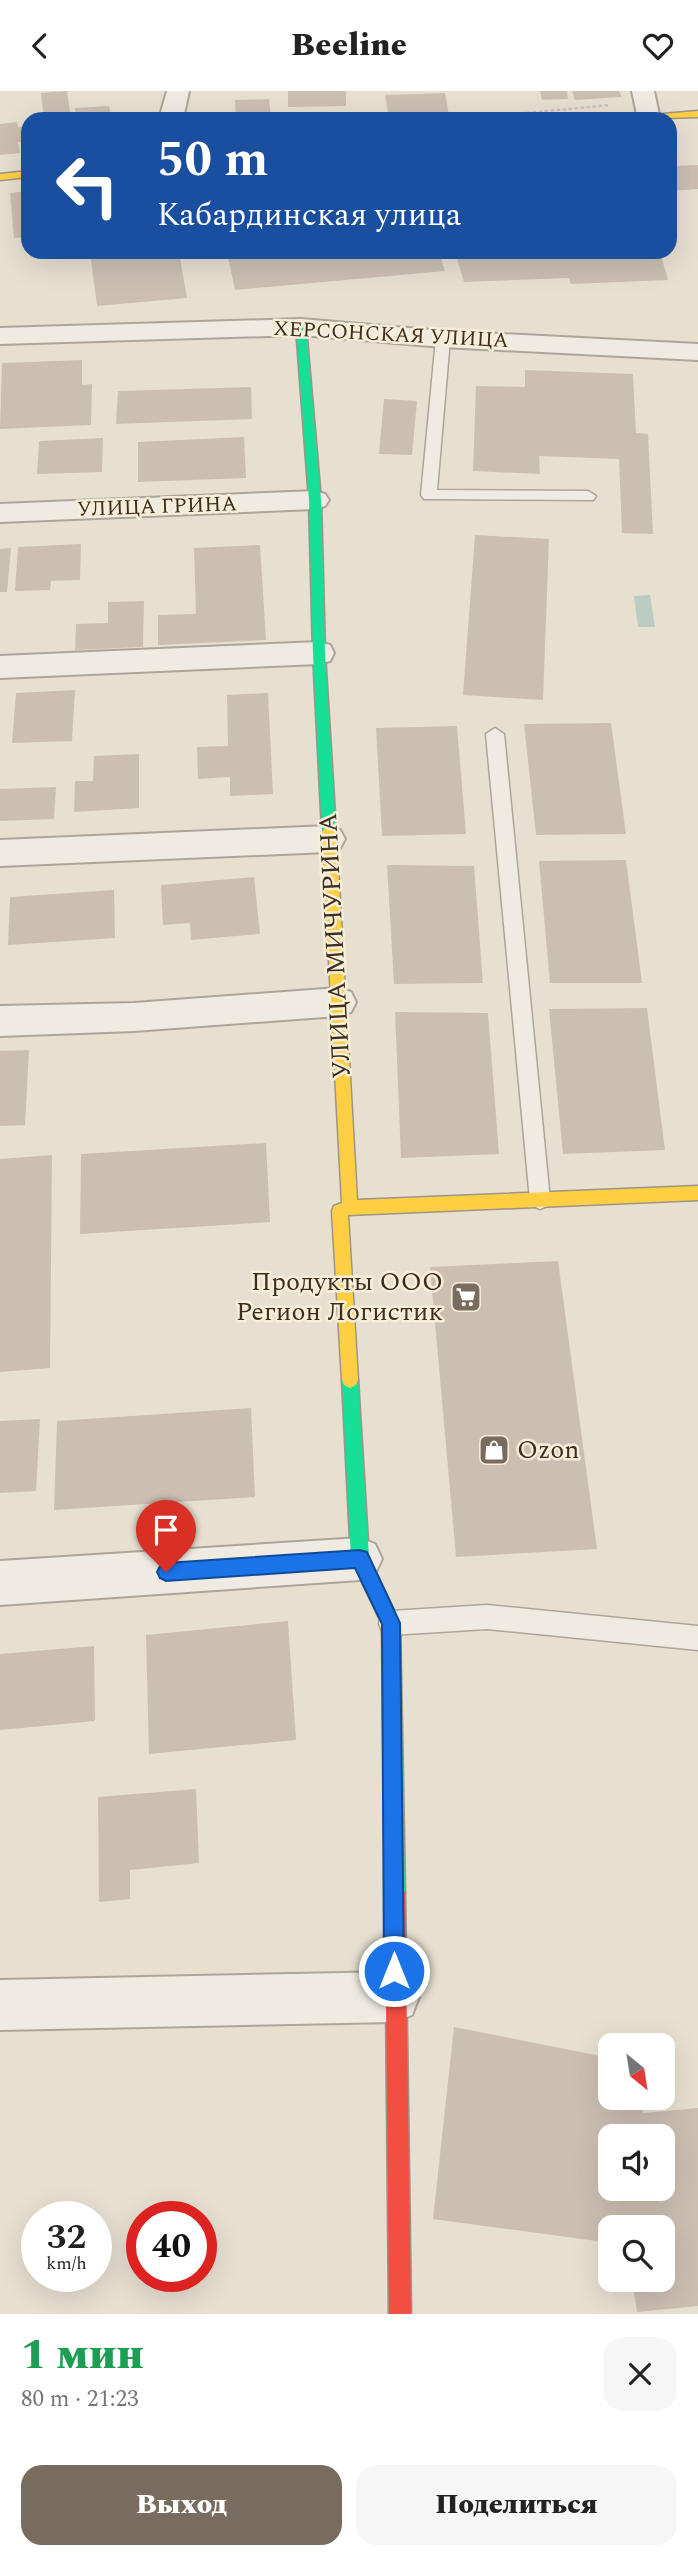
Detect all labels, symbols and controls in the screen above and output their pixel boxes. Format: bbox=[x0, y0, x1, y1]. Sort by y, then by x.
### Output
text: Beeline bbox=[291, 21, 407, 70]
icon: back bbox=[21, 27, 59, 65]
icon: heart bbox=[639, 27, 677, 65]
text: 50 m bbox=[157, 123, 268, 198]
icon: left bbox=[42, 140, 133, 231]
text: Кабардинская улица bbox=[157, 191, 461, 240]
street label: ХЕРСОНСКАЯ УЛИЦА bbox=[273, 313, 510, 357]
street label: УЛИЦА ГРИНА bbox=[77, 488, 238, 526]
street label: УЛИЦА МИЧУРИНА bbox=[308, 812, 362, 1080]
place label: Продукты ООО Регион Логистик bbox=[236, 1262, 443, 1332]
supermarket icon: Продукты ООО Регион Логистик bbox=[449, 1280, 483, 1314]
place label: Ozon bbox=[517, 1430, 579, 1470]
shop icon: Ozon bbox=[477, 1433, 511, 1467]
pin bbox=[136, 1500, 196, 1572]
icon: arrive bbox=[147, 1511, 185, 1549]
position arrow bbox=[357, 1934, 431, 2008]
north arrow bbox=[598, 2033, 676, 2111]
map controls bbox=[598, 2033, 675, 2292]
button: sound bbox=[598, 2124, 675, 2201]
speed limit sign: 40 bbox=[126, 2201, 217, 2292]
text: 32 bbox=[47, 2211, 86, 2264]
button: search bbox=[598, 2215, 675, 2292]
text: km/h bbox=[46, 2250, 87, 2277]
text: 1 мин bbox=[21, 2324, 144, 2387]
button: close bbox=[603, 2337, 677, 2411]
text: 80 m · 21:23 bbox=[21, 2382, 139, 2417]
button: Выход bbox=[21, 2465, 342, 2545]
button: Поделиться bbox=[356, 2465, 677, 2545]

